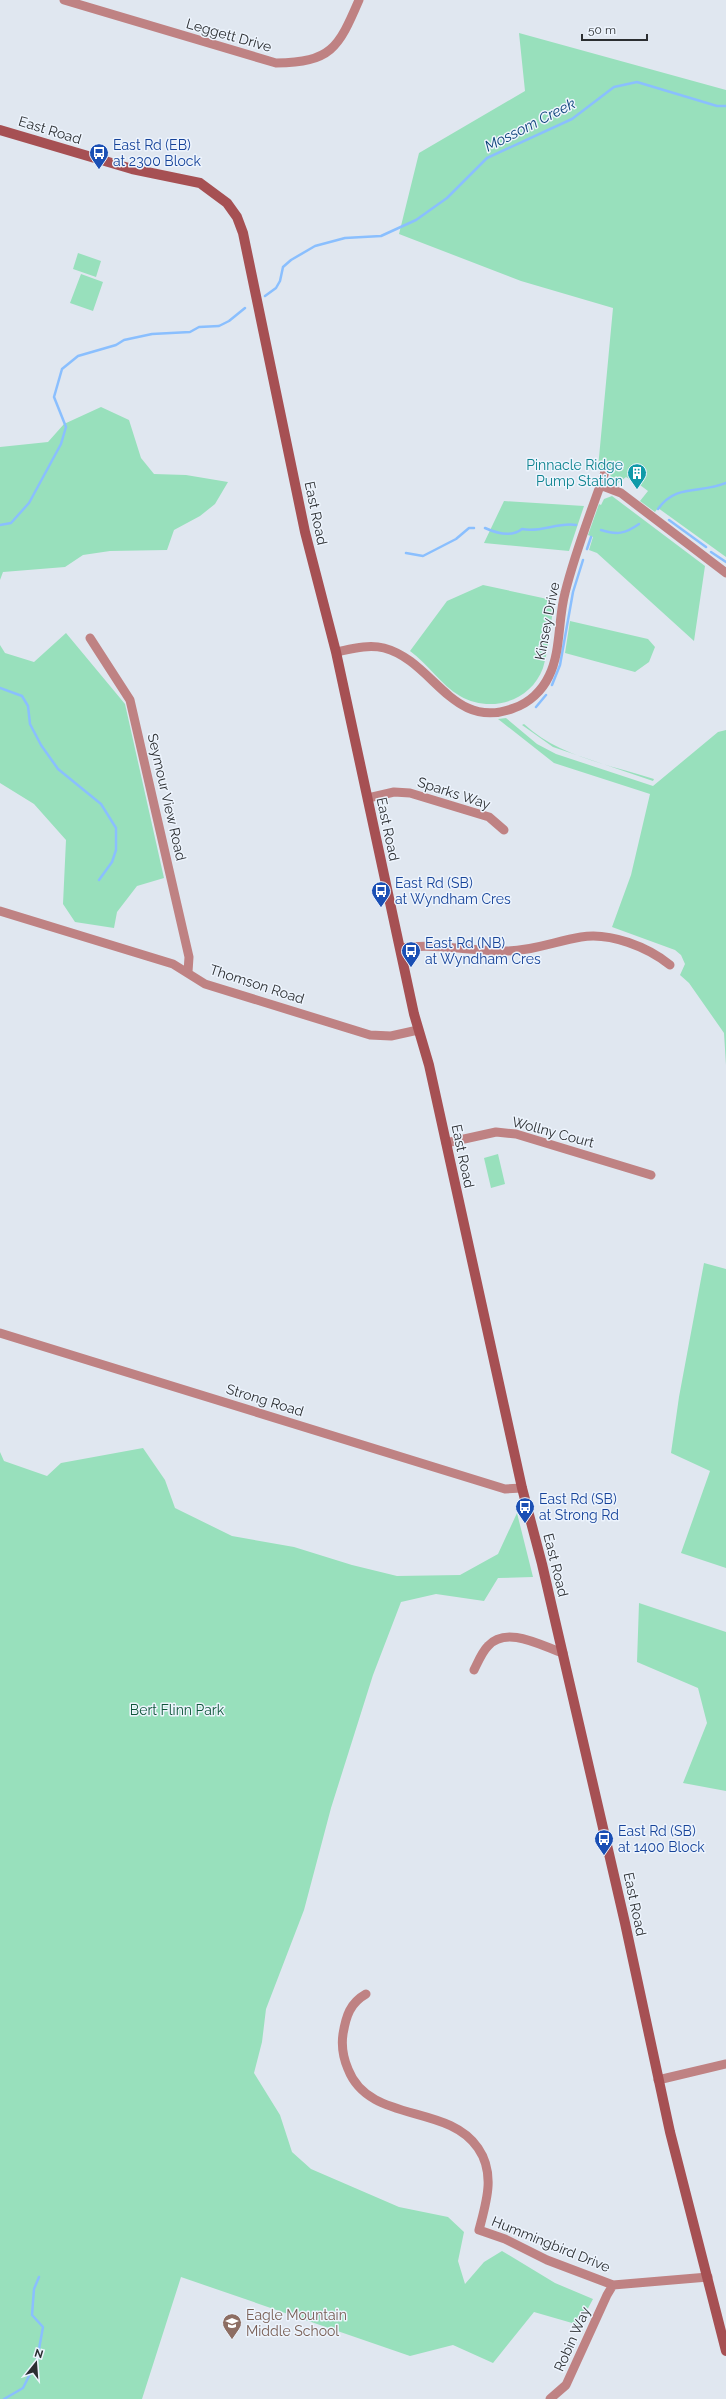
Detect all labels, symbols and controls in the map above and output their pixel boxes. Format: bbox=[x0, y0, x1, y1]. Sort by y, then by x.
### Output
street label: Leggett Drive bbox=[184, 15, 274, 55]
scale bar bbox=[582, 16, 647, 42]
text: 50 m bbox=[588, 23, 616, 37]
water label: Mossom Creek bbox=[482, 94, 578, 156]
street label: East Road bbox=[17, 113, 83, 147]
place label: East Rd (EB) at 2300 Block bbox=[113, 137, 201, 169]
bus stop icon: East Rd (EB) at 2300 Block bbox=[88, 142, 110, 170]
place label: Pinnacle Ridge Pump Station bbox=[526, 457, 623, 489]
building icon: Pinnacle Ridge Pump Station bbox=[626, 462, 648, 490]
street label: East Road bbox=[301, 480, 331, 546]
street label: Kinsey Drive bbox=[532, 581, 562, 661]
street label: Seymour View Road bbox=[145, 732, 189, 862]
street label: Sparks Way bbox=[415, 774, 493, 812]
street label: East Road bbox=[373, 796, 403, 862]
place label: East Rd (SB) at Wyndham Cres bbox=[395, 875, 511, 907]
bus stop icon: East Rd (SB) at Wyndham Cres bbox=[370, 880, 392, 908]
place label: East Rd (NB) at Wyndham Cres bbox=[425, 935, 541, 967]
bus stop icon: East Rd (NB) at Wyndham Cres bbox=[400, 940, 422, 968]
street label: Thomson Road bbox=[208, 961, 306, 1007]
street label: Wollny Court bbox=[510, 1113, 596, 1151]
street label: East Road bbox=[448, 1123, 478, 1189]
street label: Strong Road bbox=[224, 1381, 306, 1419]
place label: East Rd (SB) at Strong Rd bbox=[539, 1491, 619, 1523]
bus stop icon: East Rd (SB) at Strong Rd bbox=[514, 1496, 536, 1524]
street label: East Road bbox=[540, 1532, 572, 1598]
park label: Bert Flinn Park bbox=[130, 1702, 225, 1718]
place label: East Rd (SB) at 1400 Block bbox=[618, 1823, 705, 1855]
bus stop icon: East Rd (SB) at 1400 Block bbox=[593, 1828, 615, 1856]
street label: East Road bbox=[620, 1871, 650, 1937]
street label: Hummingbird Drive bbox=[489, 2213, 613, 2275]
street label: Robin Way bbox=[551, 2304, 594, 2374]
place label: Eagle Mountain Middle School bbox=[246, 2307, 347, 2339]
school or university icon: Eagle Mountain Middle School bbox=[221, 2312, 243, 2340]
north arrow bbox=[16, 2343, 56, 2383]
text: N bbox=[33, 2346, 45, 2361]

